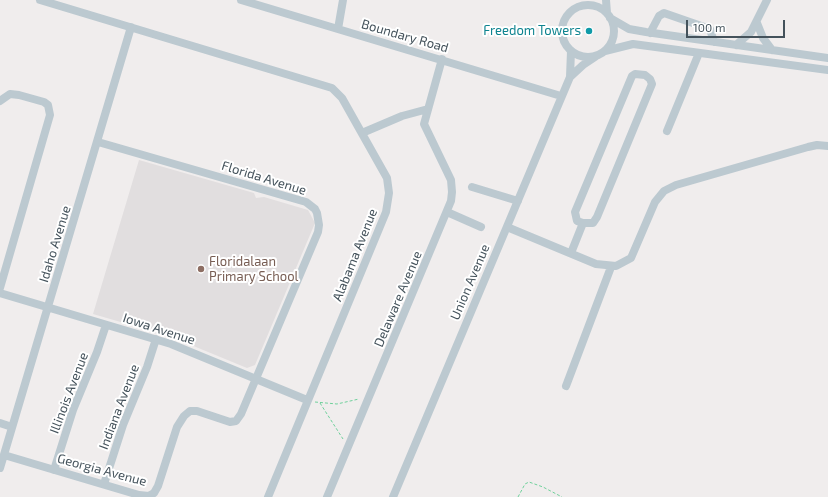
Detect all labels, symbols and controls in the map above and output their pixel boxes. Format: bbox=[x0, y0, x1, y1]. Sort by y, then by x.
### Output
scale bar bbox=[688, 12, 787, 38]
street label: Boundary Road bbox=[360, 16, 450, 56]
text: 100 m bbox=[693, 20, 725, 34]
place label: Freedom Towers bbox=[483, 23, 581, 39]
marker: Freedom Towers bbox=[584, 26, 594, 36]
street label: Florida Avenue bbox=[220, 158, 308, 198]
street label: Idaho Avenue bbox=[36, 204, 74, 284]
street label: Alabama Avenue bbox=[329, 206, 381, 304]
street label: Union Avenue bbox=[447, 242, 493, 322]
street label: Delaware Avenue bbox=[371, 249, 425, 349]
place label: Floridalaan Primary School bbox=[209, 254, 298, 285]
marker: Floridalaan Primary School bbox=[196, 264, 206, 274]
street label: Iowa Avenue bbox=[121, 310, 197, 348]
street label: Illinois Avenue bbox=[46, 350, 92, 436]
street label: Indiana Avenue bbox=[96, 362, 142, 452]
street label: Georgia Avenue bbox=[56, 451, 148, 489]

